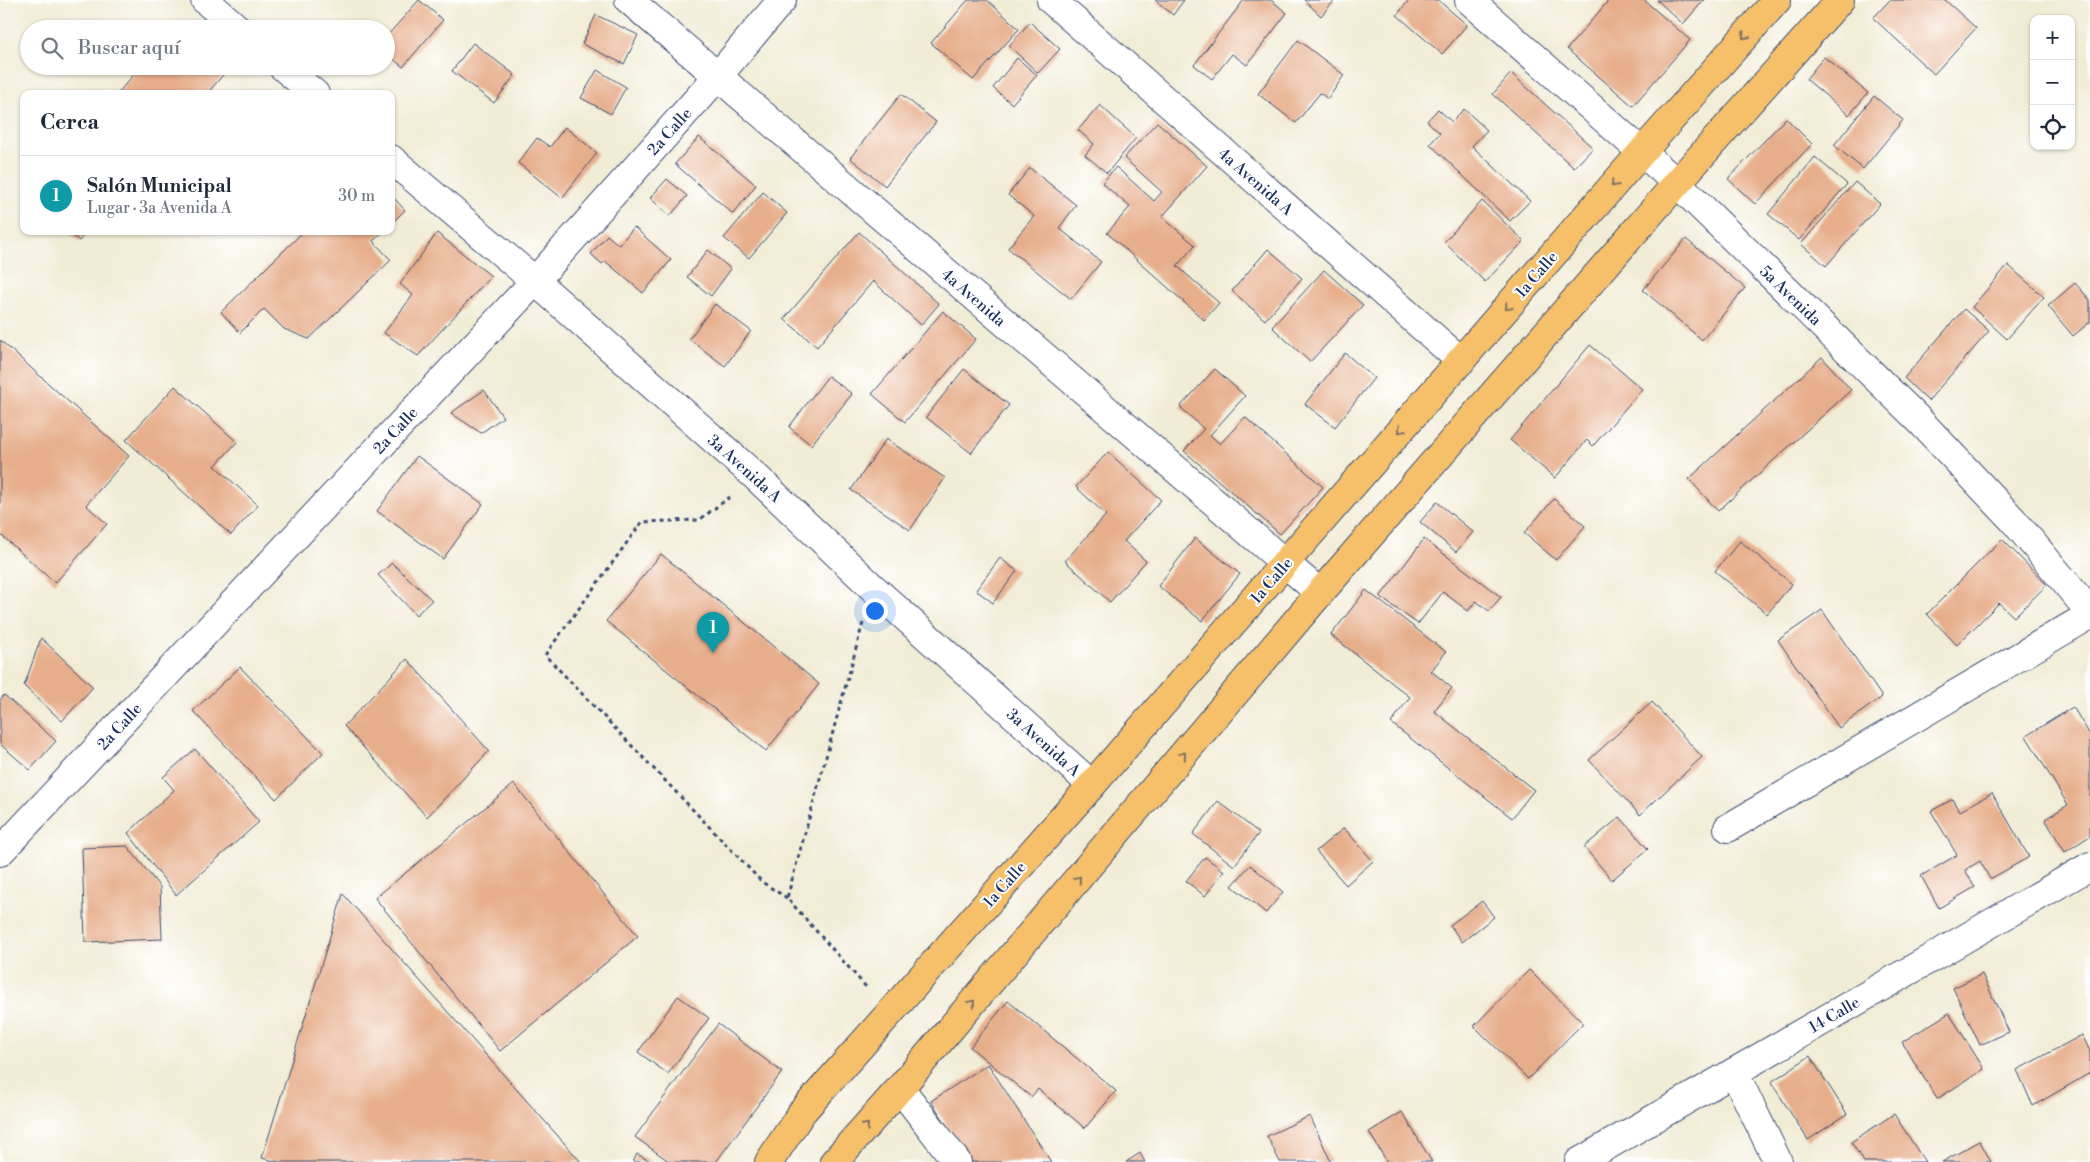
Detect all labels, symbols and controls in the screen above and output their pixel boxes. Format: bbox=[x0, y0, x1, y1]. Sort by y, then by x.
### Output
map controls bbox=[2030, 15, 2075, 150]
button: + bbox=[2030, 15, 2075, 60]
search box bbox=[20, 20, 395, 75]
one-way arrow bbox=[1742, 31, 1751, 40]
icon: search bbox=[38, 34, 66, 62]
text: Buscar aquí bbox=[78, 36, 180, 60]
button: − bbox=[2030, 60, 2075, 105]
street label: 2a Calle bbox=[643, 104, 696, 160]
button: locate bbox=[2030, 105, 2075, 150]
text: Cerca bbox=[40, 110, 99, 136]
street label: 4a Avenida A bbox=[1214, 144, 1298, 221]
text: Salón Municipal bbox=[87, 174, 232, 198]
one-way arrow bbox=[1611, 179, 1620, 188]
text: 1 bbox=[52, 186, 60, 206]
text: 30 m bbox=[338, 186, 375, 206]
text: Lugar · 3a Avenida A bbox=[87, 198, 232, 218]
street label: 1a Calle bbox=[1511, 247, 1562, 302]
street label: 5a Avenida bbox=[1755, 261, 1826, 331]
street label: 4a Avenida bbox=[937, 264, 1010, 332]
one-way arrow bbox=[1504, 302, 1513, 311]
street label: 2a Calle bbox=[369, 403, 423, 458]
one-way arrow bbox=[1398, 425, 1407, 434]
street label: 3a Avenida A bbox=[703, 430, 786, 508]
street label: 1a Calle bbox=[1246, 553, 1297, 608]
your location bbox=[862, 598, 888, 624]
pin: 1 bbox=[697, 612, 729, 653]
street label: 2a Calle bbox=[93, 699, 147, 754]
street label: 3a Avenida A bbox=[1002, 704, 1085, 782]
one-way arrow bbox=[1177, 752, 1185, 761]
street label: 1a Calle bbox=[979, 858, 1031, 912]
one-way arrow bbox=[1072, 875, 1081, 884]
street label: 14 Calle bbox=[1805, 992, 1864, 1037]
one-way arrow bbox=[967, 999, 976, 1008]
one-way arrow bbox=[860, 1122, 869, 1131]

